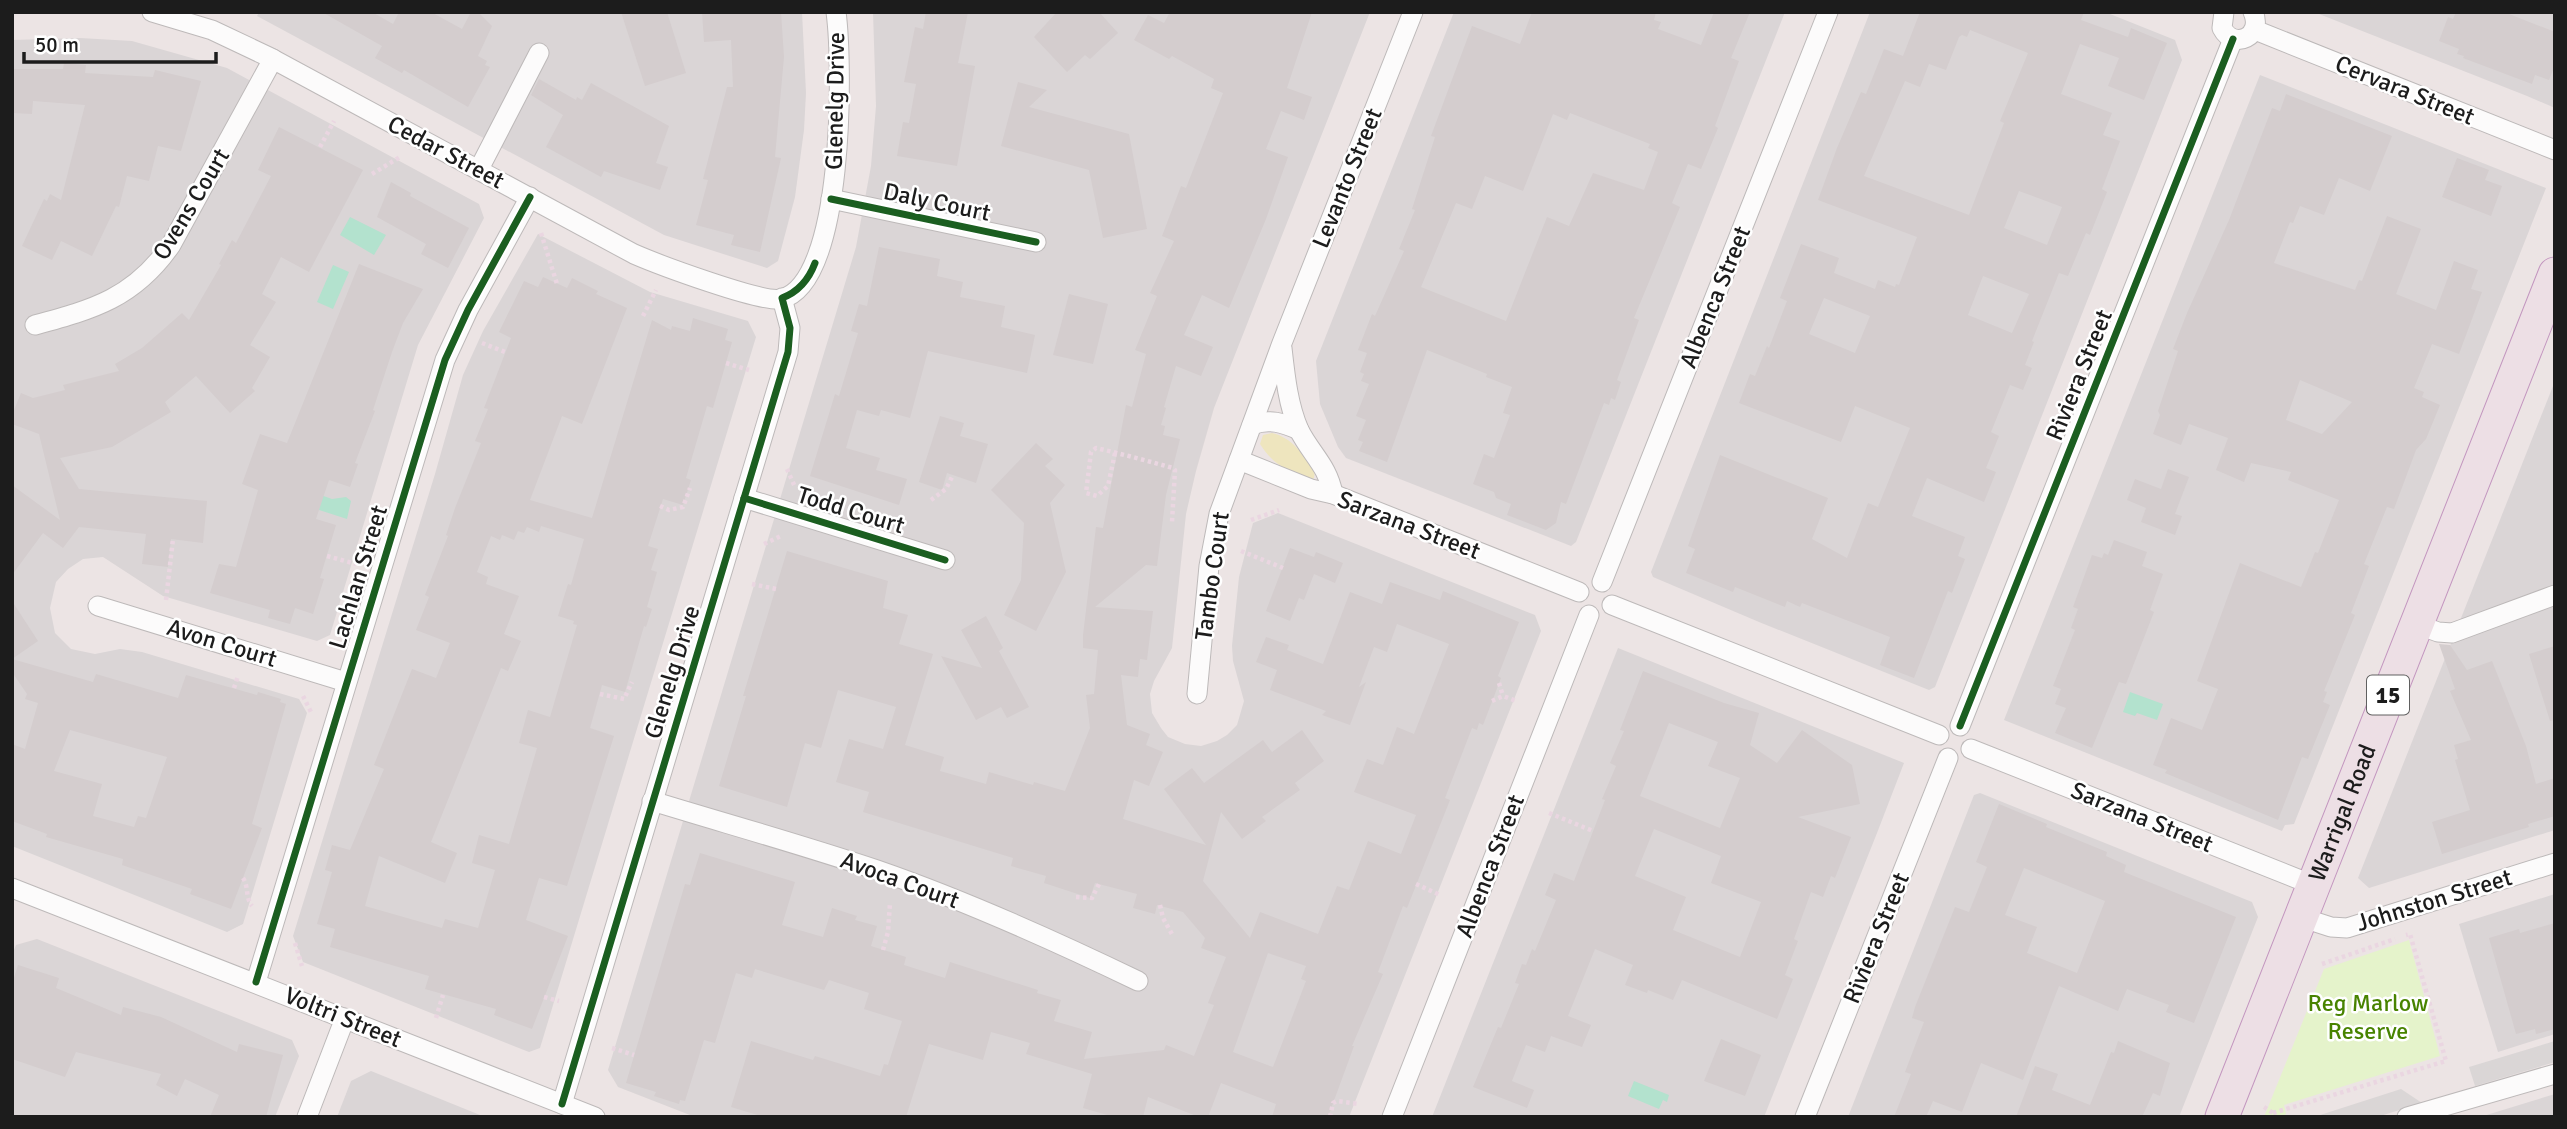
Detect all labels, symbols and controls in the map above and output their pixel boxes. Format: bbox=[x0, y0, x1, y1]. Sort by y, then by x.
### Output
scale bar bbox=[24, 21, 217, 65]
text: 50 m bbox=[35, 32, 79, 58]
street label: Glenelg Drive bbox=[819, 32, 851, 170]
street label: Cervara Street bbox=[2331, 48, 2479, 132]
street label: Levanto Street bbox=[1305, 104, 1389, 252]
street label: Cedar Street bbox=[383, 109, 509, 195]
street label: Ovens Court bbox=[146, 143, 236, 265]
street label: Daly Court bbox=[881, 176, 993, 228]
street label: Albenca Street bbox=[1673, 222, 1757, 372]
street label: Riviera Street bbox=[2039, 305, 2119, 445]
street label: Todd Court bbox=[794, 479, 908, 541]
street label: Sarzana Street bbox=[1333, 484, 1485, 566]
street label: Lachlan Street bbox=[322, 501, 394, 653]
street label: Tambo Court bbox=[1188, 510, 1236, 642]
street label: Glenelg Drive bbox=[637, 602, 707, 742]
street label: Avon Court bbox=[163, 612, 281, 674]
road number: 15 bbox=[2367, 676, 2409, 715]
street label: Warrigal Road bbox=[2302, 740, 2383, 886]
street label: Sarzana Street bbox=[2067, 775, 2217, 859]
street label: Albenca Street bbox=[1449, 790, 1531, 942]
street label: Avoca Court bbox=[837, 845, 963, 915]
street label: Johnston Street bbox=[2352, 862, 2516, 938]
street label: Riviera Street bbox=[1836, 868, 1916, 1008]
street label: Voltri Street bbox=[280, 980, 406, 1054]
park label: Reg Marlow Reserve bbox=[2308, 988, 2428, 1046]

